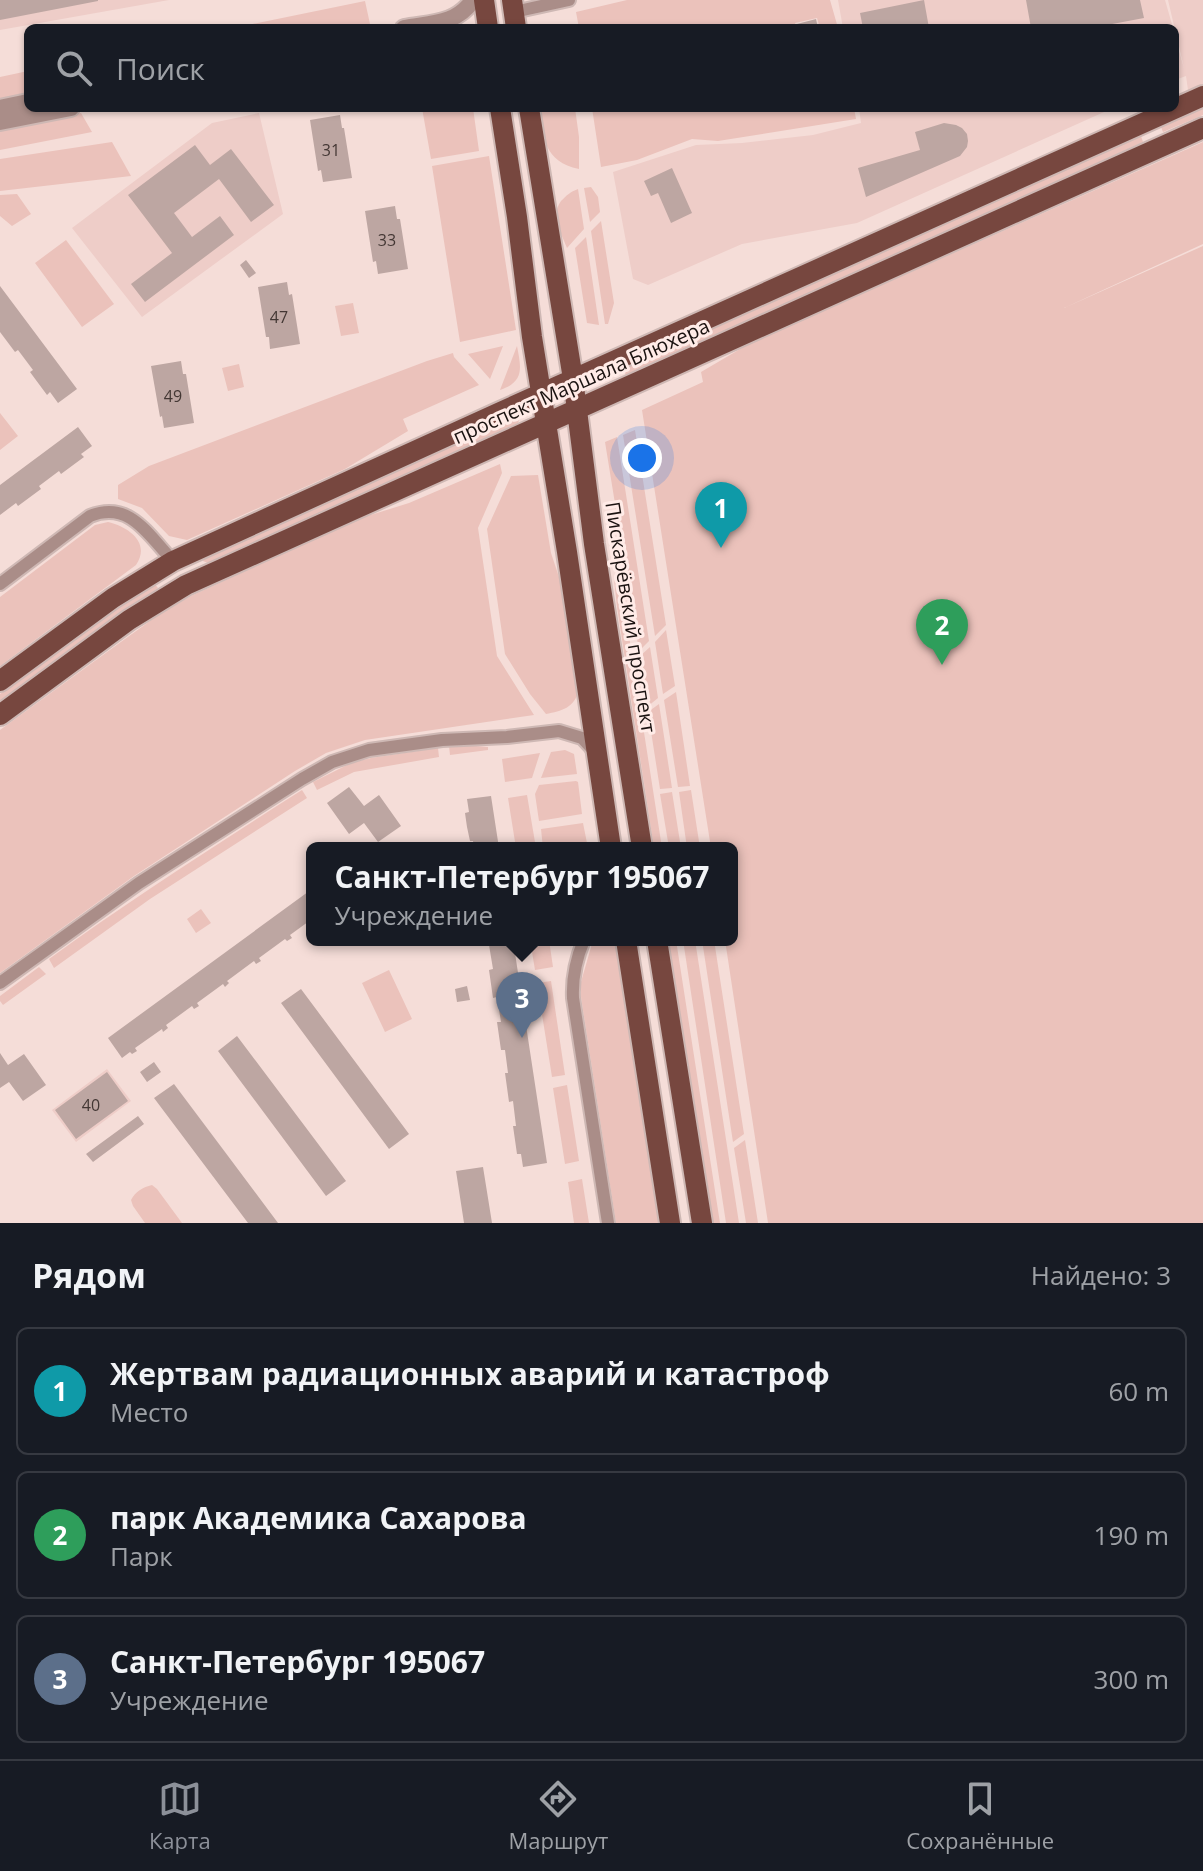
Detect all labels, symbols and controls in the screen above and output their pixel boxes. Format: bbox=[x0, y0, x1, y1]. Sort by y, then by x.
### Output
search box bbox=[24, 24, 1179, 112]
icon: search bbox=[52, 46, 96, 90]
text: Поиск bbox=[116, 48, 205, 89]
house number: 31 bbox=[322, 139, 340, 161]
house number: 33 bbox=[378, 229, 396, 251]
house number: 47 bbox=[270, 306, 288, 328]
street label: проспект Маршала Блюхера bbox=[448, 312, 714, 450]
house number: 49 bbox=[164, 385, 182, 407]
your location bbox=[622, 438, 662, 478]
pin: 1 bbox=[695, 482, 747, 548]
street label: Пискарёвский проспект bbox=[599, 500, 663, 734]
pin: 2 bbox=[916, 599, 968, 665]
popup bbox=[306, 842, 738, 946]
text: Санкт-Петербург 195067 bbox=[334, 856, 710, 897]
text: Учреждение bbox=[334, 897, 493, 933]
pin: 3 bbox=[496, 972, 548, 1038]
house number: 40 bbox=[82, 1094, 100, 1116]
text: Рядом bbox=[32, 1252, 146, 1298]
text: Найдено: 3 bbox=[1031, 1257, 1171, 1293]
text: Жертвам радиационных аварий и катастроф bbox=[110, 1353, 830, 1394]
text: 1 bbox=[53, 1373, 67, 1409]
text: 60 m bbox=[1108, 1373, 1169, 1409]
text: Место bbox=[110, 1394, 188, 1430]
text: парк Академика Сахарова bbox=[110, 1497, 527, 1538]
text: 2 bbox=[53, 1517, 67, 1553]
text: 190 m bbox=[1094, 1517, 1169, 1553]
text: Парк bbox=[110, 1538, 173, 1574]
text: Санкт-Петербург 195067 bbox=[110, 1641, 485, 1682]
text: 3 bbox=[53, 1661, 67, 1697]
text: 300 m bbox=[1094, 1661, 1169, 1697]
text: Учреждение bbox=[110, 1682, 269, 1718]
tab: Карта bbox=[149, 1777, 211, 1855]
tab: Маршрут bbox=[509, 1777, 608, 1855]
tab: Сохранённые bbox=[906, 1777, 1054, 1855]

